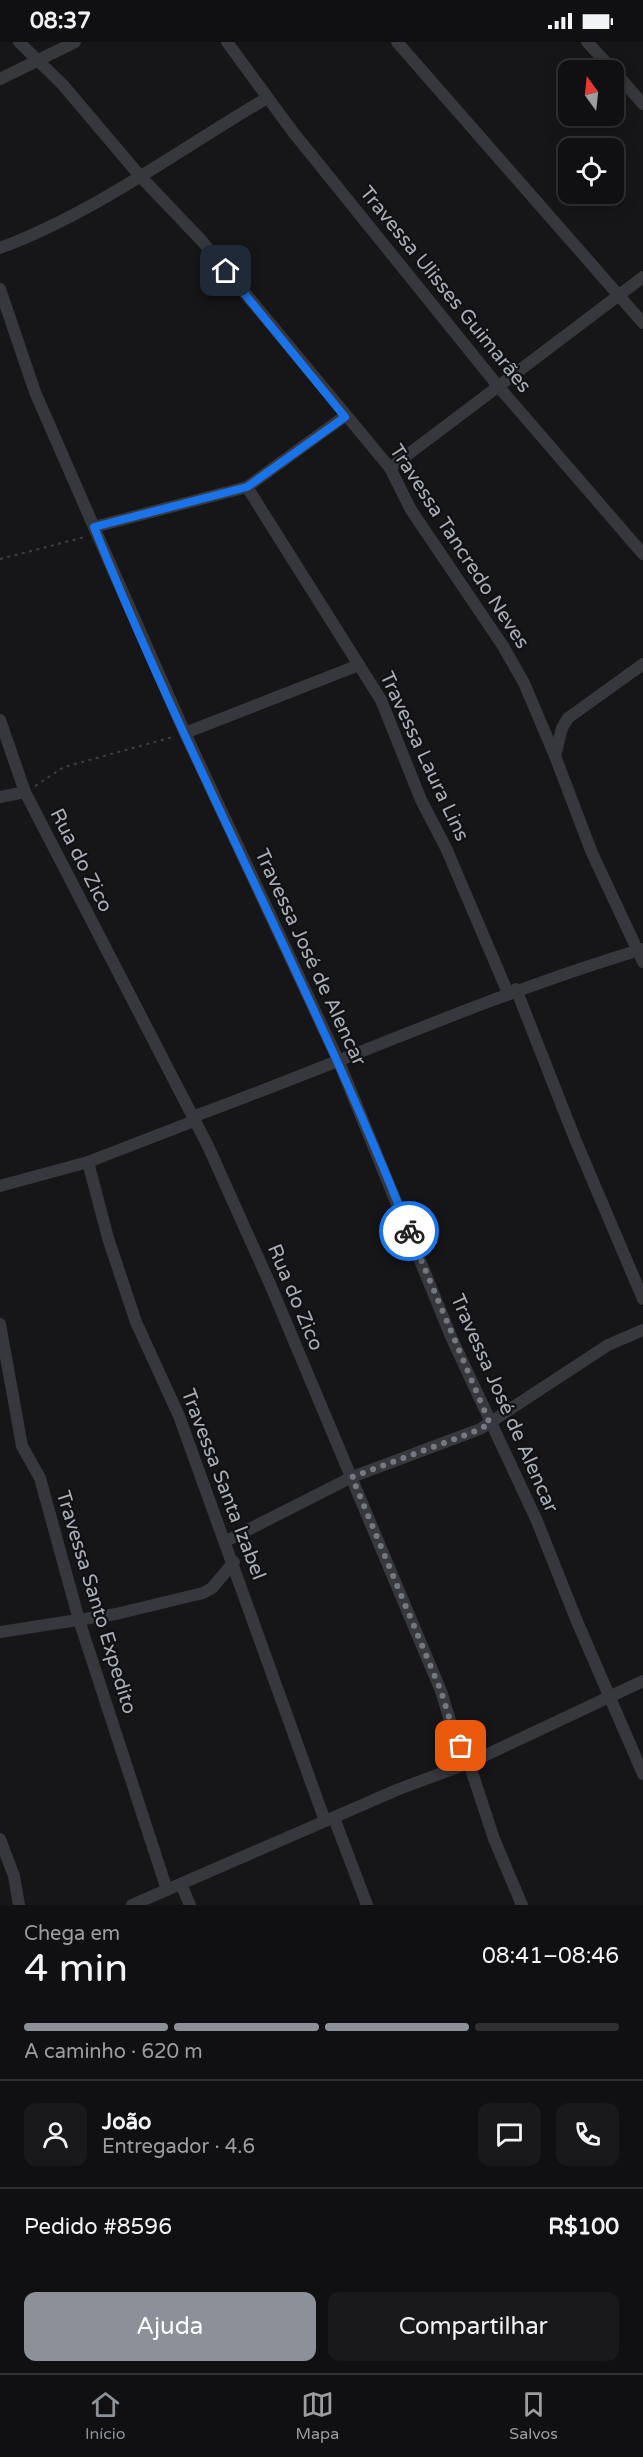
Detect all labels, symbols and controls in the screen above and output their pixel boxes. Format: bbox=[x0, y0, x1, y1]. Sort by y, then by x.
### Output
text: 08:37 bbox=[30, 8, 91, 34]
north arrow bbox=[558, 60, 624, 126]
map controls bbox=[558, 60, 624, 204]
button: locate bbox=[558, 138, 624, 204]
street label: Travessa Ulisses Guimarães bbox=[354, 181, 536, 398]
pin bbox=[200, 245, 251, 296]
icon: home bbox=[209, 254, 242, 287]
street label: Travessa Tancredo Neves bbox=[384, 440, 534, 653]
street label: Travessa Laura Lins bbox=[374, 668, 474, 845]
street label: Rua do Zico bbox=[45, 805, 118, 916]
street label: Travessa José de Alencar bbox=[249, 845, 371, 1070]
courier bbox=[379, 1201, 439, 1261]
icon: bike bbox=[393, 1215, 426, 1248]
street label: Rua do Zico bbox=[262, 1241, 328, 1354]
street label: Travessa José de Alencar bbox=[445, 1290, 563, 1517]
street label: Travessa Santa Izabel bbox=[176, 1386, 271, 1583]
street label: Travessa Santo Expedito bbox=[51, 1488, 141, 1717]
pin bbox=[435, 1720, 486, 1771]
icon: bag bbox=[444, 1729, 477, 1762]
text: Chega em bbox=[24, 1922, 120, 1946]
text: 08:41–08:46 bbox=[482, 1943, 619, 1969]
text: 4 min bbox=[24, 1945, 128, 1992]
text: A caminho · 620 m bbox=[24, 2040, 203, 2064]
button: person bbox=[24, 2103, 87, 2166]
button: chat bbox=[478, 2103, 541, 2166]
button: phone bbox=[556, 2103, 619, 2166]
text: João bbox=[102, 2109, 151, 2135]
text: Entregador · 4.6 bbox=[102, 2135, 255, 2159]
text: Pedido #8596 bbox=[24, 2214, 172, 2240]
text: R$100 bbox=[548, 2214, 619, 2240]
button: Ajuda bbox=[24, 2292, 316, 2361]
button: Compartilhar bbox=[328, 2292, 619, 2361]
tab: Início bbox=[85, 2388, 125, 2444]
tab: Mapa bbox=[296, 2388, 339, 2444]
tab: Salvos bbox=[509, 2388, 558, 2444]

